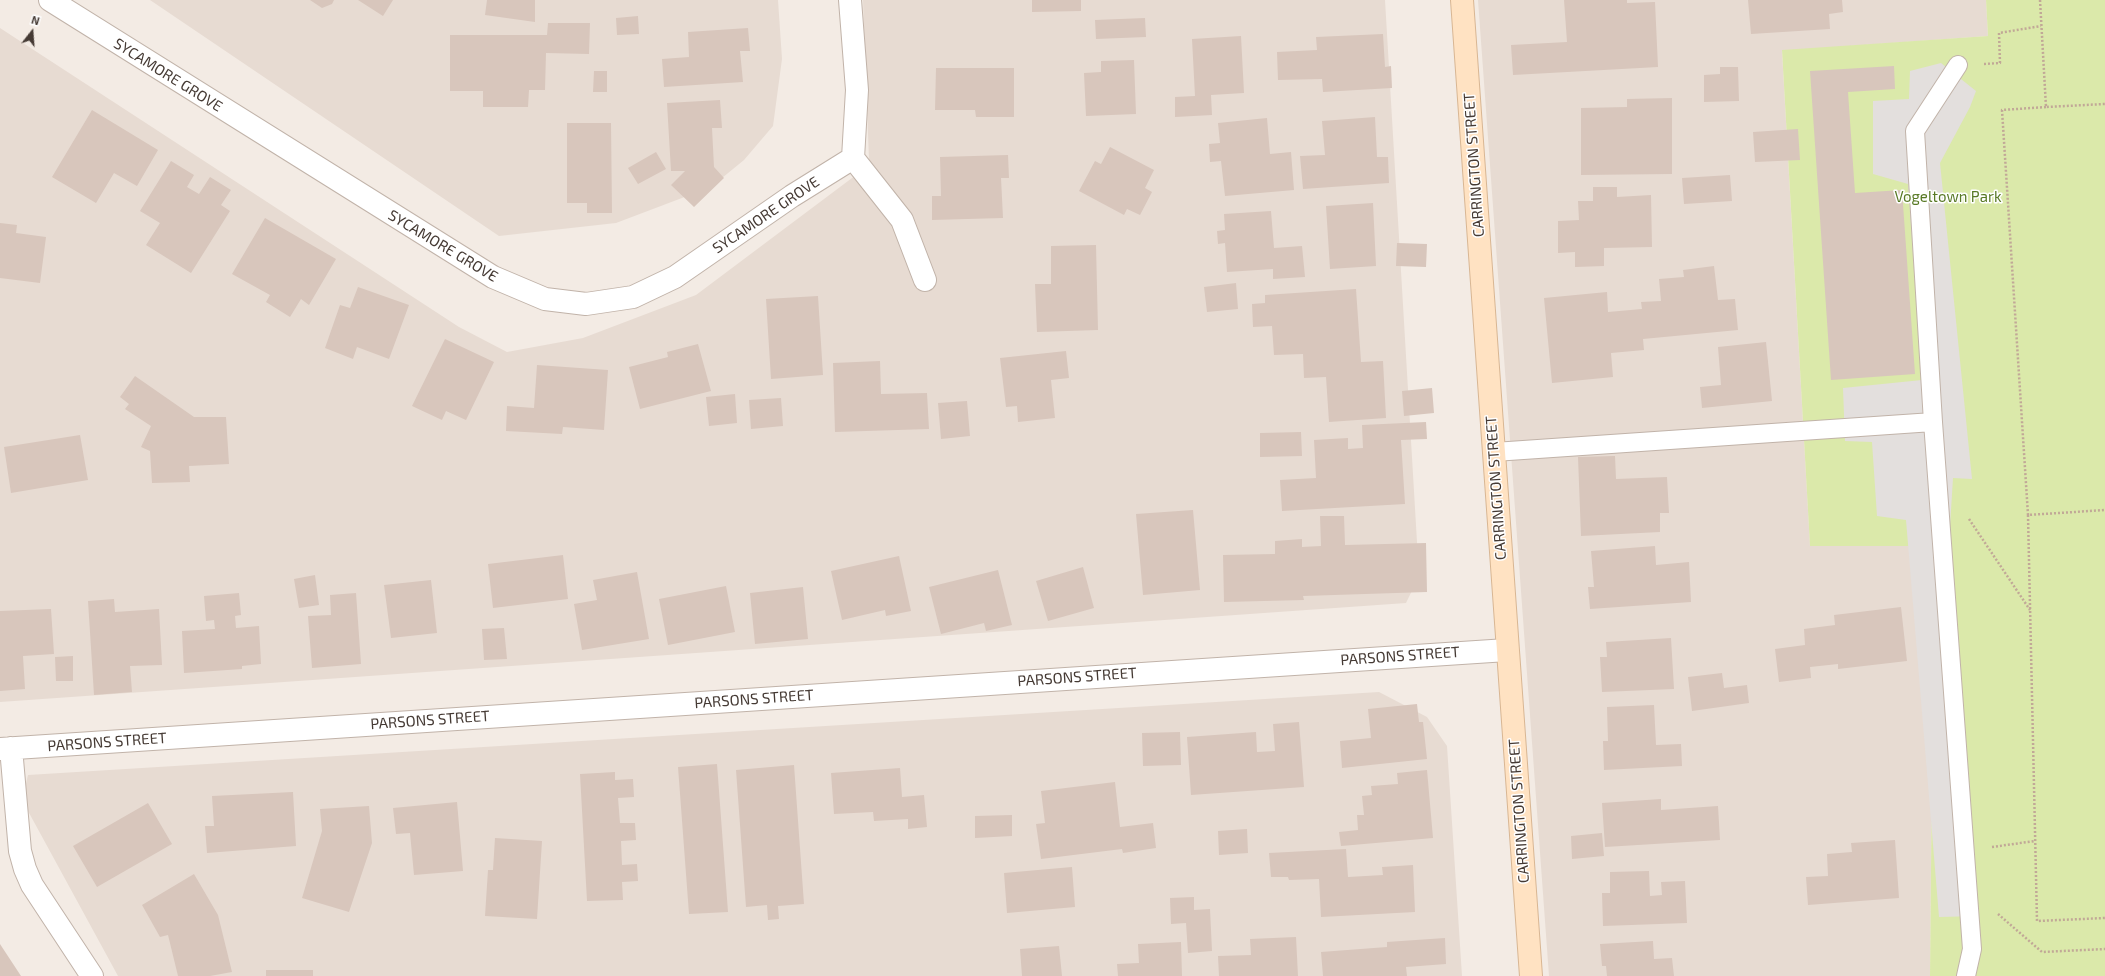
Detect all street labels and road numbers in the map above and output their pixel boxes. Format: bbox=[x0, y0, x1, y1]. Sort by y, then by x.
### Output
street label: SYCAMORE GROVE bbox=[110, 34, 226, 116]
street label: CARRINGTON STREET bbox=[1460, 92, 1488, 238]
street label: SYCAMORE GROVE bbox=[709, 173, 823, 257]
street label: SYCAMORE GROVE bbox=[385, 206, 501, 286]
street label: CARRINGTON STREET bbox=[1482, 415, 1510, 561]
street label: PARSONS STREET bbox=[1340, 643, 1460, 669]
street label: PARSONS STREET bbox=[1017, 664, 1137, 690]
street label: PARSONS STREET bbox=[694, 686, 814, 712]
street label: PARSONS STREET bbox=[370, 707, 490, 733]
street label: PARSONS STREET bbox=[47, 729, 167, 755]
street label: CARRINGTON STREET bbox=[1505, 738, 1533, 884]

